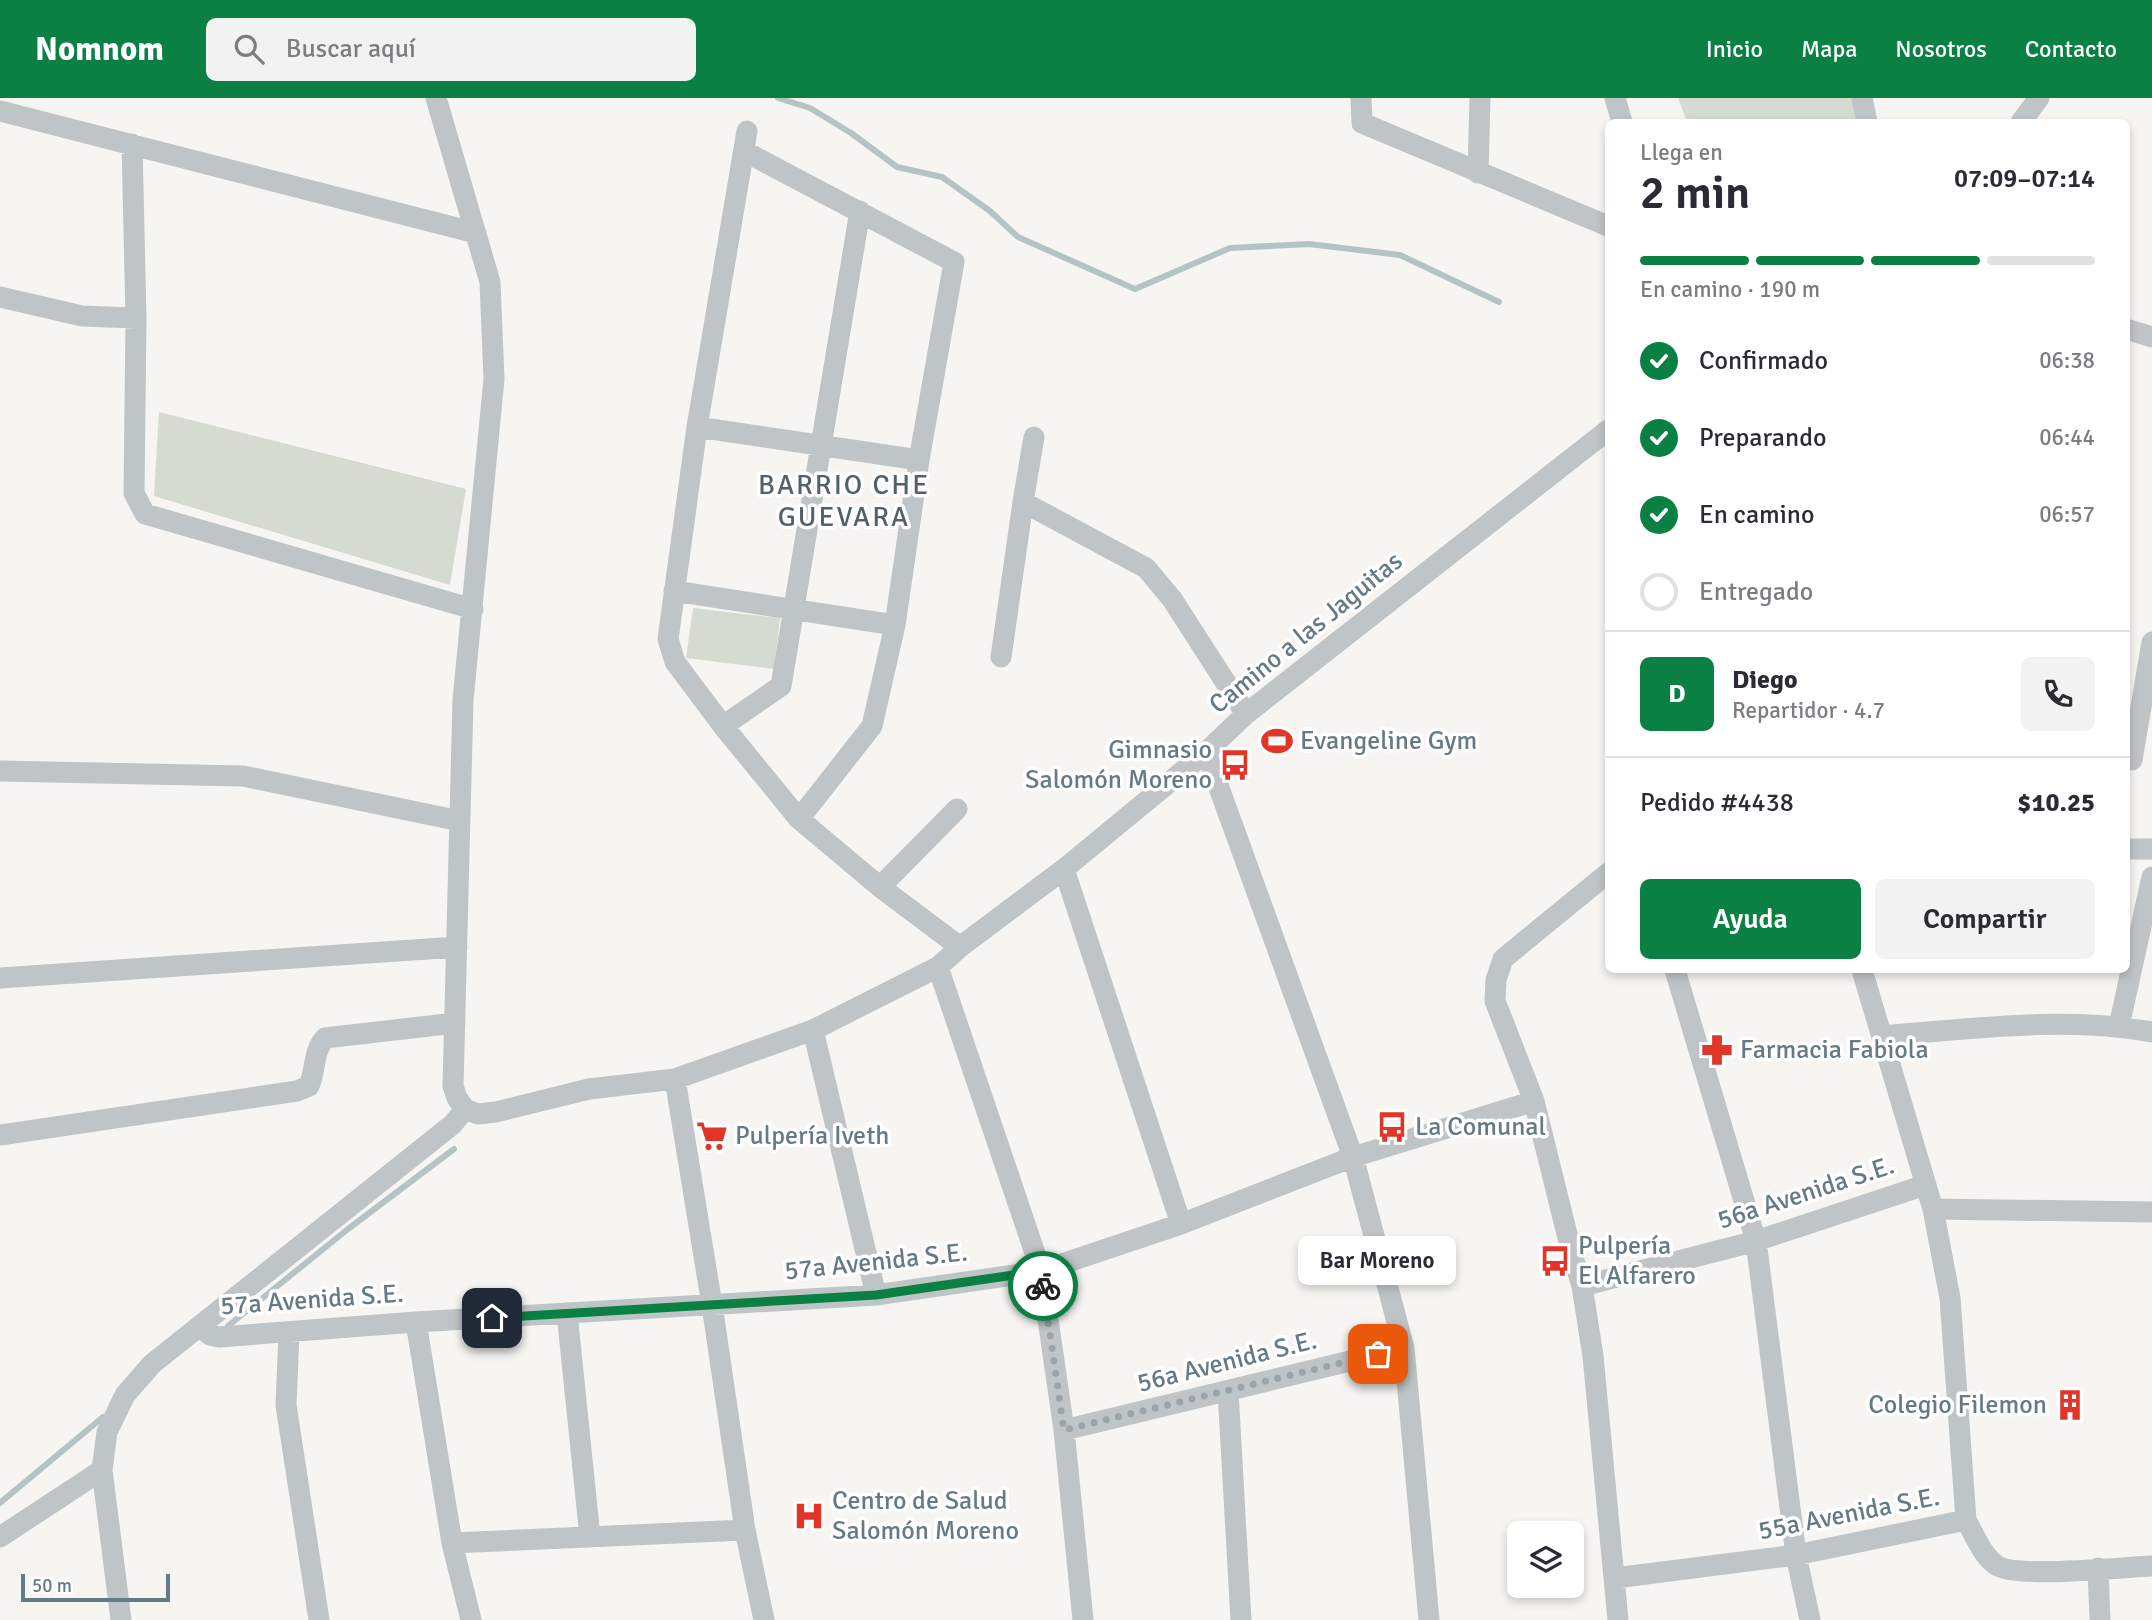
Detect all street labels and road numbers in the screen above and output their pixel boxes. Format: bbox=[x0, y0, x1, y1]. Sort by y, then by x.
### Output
street label: Camino a las Jaguitas bbox=[1203, 545, 1409, 721]
street label: 56a Avenida S.E. bbox=[1714, 1149, 1898, 1237]
street label: 57a Avenida S.E. bbox=[783, 1236, 969, 1288]
street label: 57a Avenida S.E. bbox=[219, 1278, 405, 1322]
street label: 56a Avenida S.E. bbox=[1134, 1324, 1320, 1400]
street label: 55a Avenida S.E. bbox=[1756, 1481, 1942, 1547]

